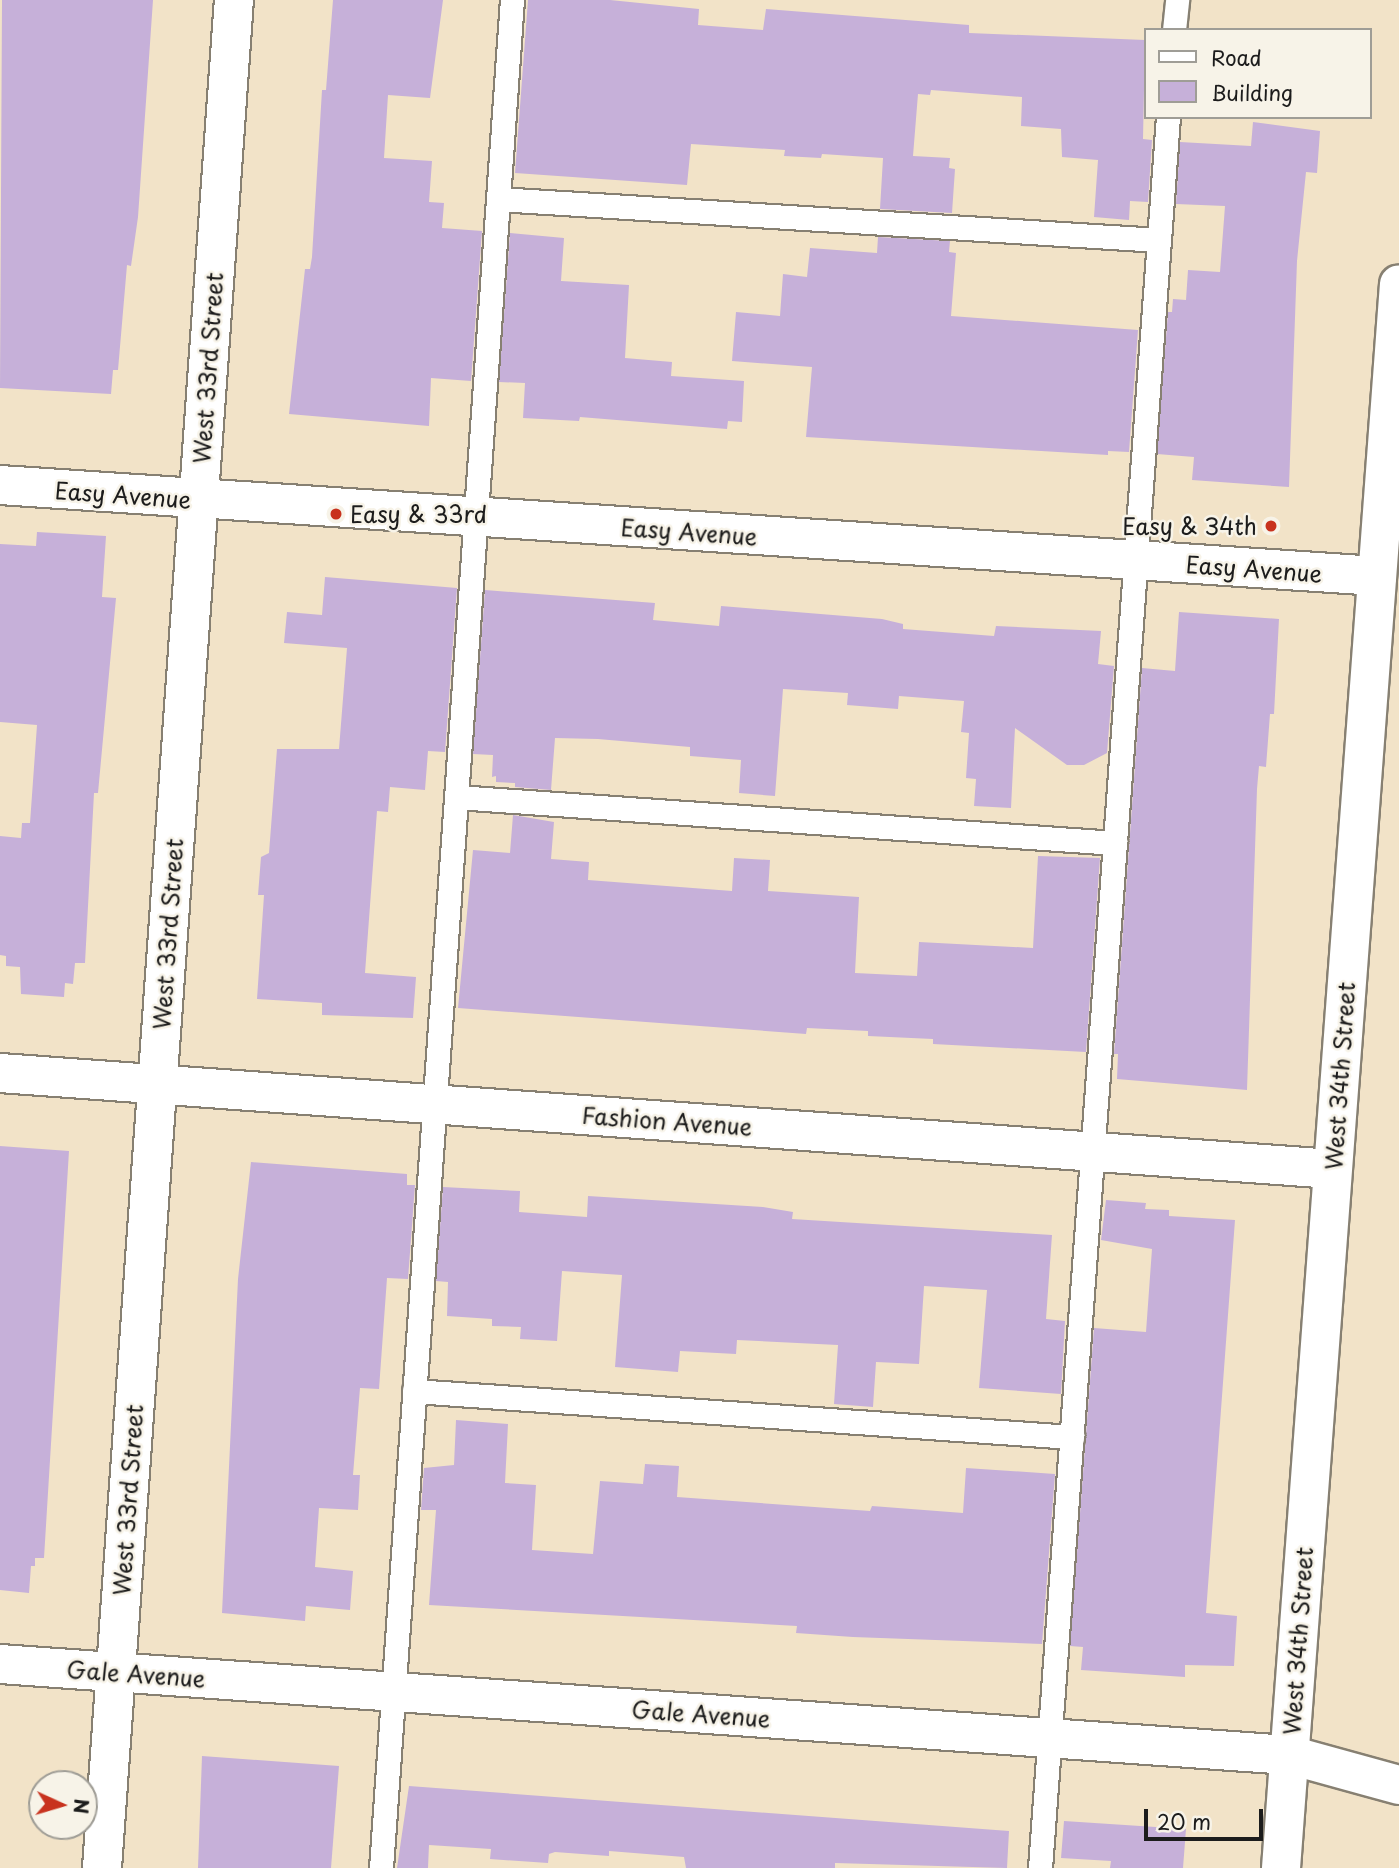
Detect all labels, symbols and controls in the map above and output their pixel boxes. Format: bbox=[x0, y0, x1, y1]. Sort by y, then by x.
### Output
legend bbox=[1144, 28, 1371, 119]
text: Road bbox=[1211, 41, 1262, 73]
text: Building bbox=[1211, 76, 1293, 108]
street label: West 33rd Street bbox=[188, 271, 228, 465]
street label: Easy Avenue bbox=[54, 476, 192, 514]
place label: Easy & 33rd bbox=[350, 500, 488, 528]
marker: Easy & 33rd bbox=[328, 506, 344, 522]
place label: Easy & 34th bbox=[1121, 512, 1257, 540]
street label: Easy Avenue bbox=[620, 513, 758, 551]
marker: Easy & 34th bbox=[1263, 518, 1279, 534]
street label: Easy Avenue bbox=[1185, 550, 1323, 588]
street label: West 33rd Street bbox=[148, 837, 188, 1031]
street label: West 34th Street bbox=[1320, 980, 1360, 1172]
street label: Fashion Avenue bbox=[581, 1101, 753, 1141]
street label: West 33rd Street bbox=[108, 1403, 148, 1597]
street label: West 34th Street bbox=[1278, 1545, 1318, 1737]
street label: Gale Avenue bbox=[65, 1655, 207, 1693]
street label: Gale Avenue bbox=[630, 1695, 772, 1733]
north arrow bbox=[28, 1770, 98, 1840]
scale bar bbox=[1147, 1794, 1266, 1838]
text: N bbox=[67, 1798, 96, 1815]
text: 20 m bbox=[1157, 1805, 1211, 1837]

